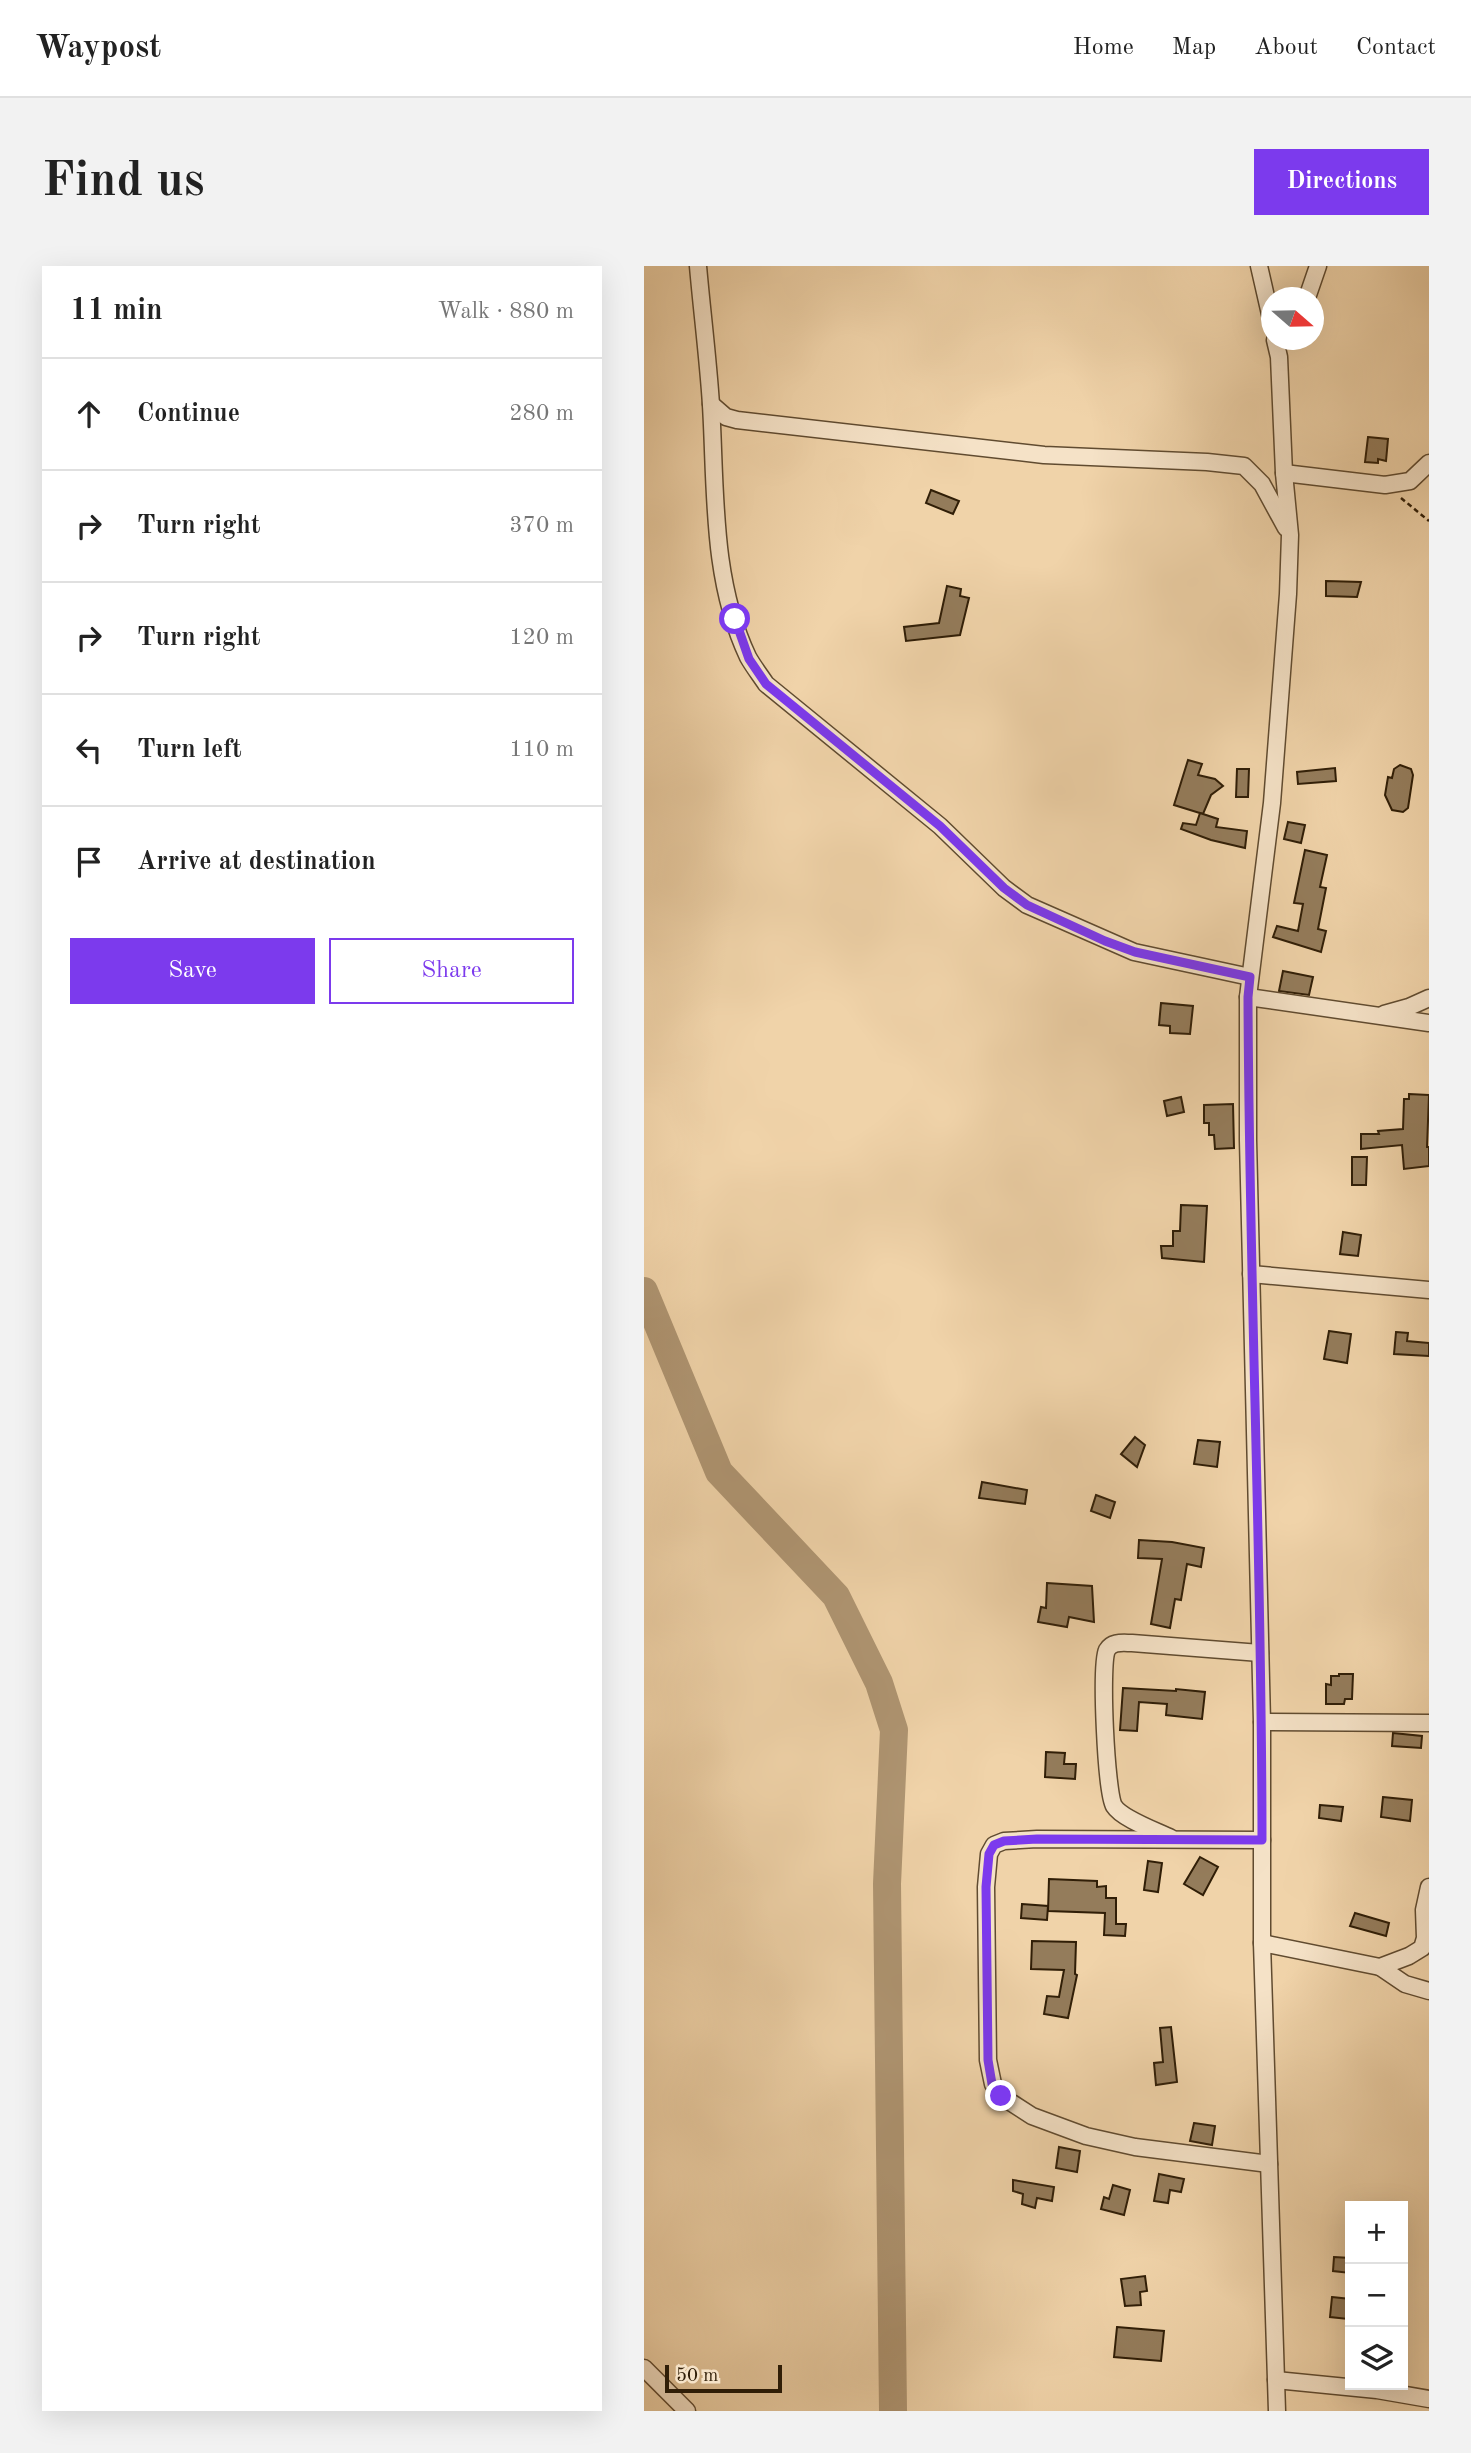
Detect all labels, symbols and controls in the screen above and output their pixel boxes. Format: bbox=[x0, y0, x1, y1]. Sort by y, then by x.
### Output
text: Waypost bbox=[35, 32, 161, 65]
text: Home bbox=[1073, 36, 1134, 60]
text: Map bbox=[1172, 36, 1216, 60]
text: About bbox=[1254, 36, 1318, 60]
text: Contact bbox=[1356, 36, 1436, 60]
button: Directions bbox=[1254, 149, 1429, 215]
text: Find us bbox=[42, 158, 205, 207]
north arrow bbox=[1261, 287, 1324, 350]
text: 11 min bbox=[70, 296, 163, 326]
text: Walk · 880 m bbox=[438, 300, 574, 323]
icon: ahead bbox=[70, 395, 108, 433]
text: Continue bbox=[137, 401, 240, 427]
text: 280 m bbox=[509, 402, 574, 425]
icon: right bbox=[70, 507, 108, 545]
text: Turn right bbox=[137, 513, 260, 539]
text: 370 m bbox=[509, 514, 574, 537]
route start bbox=[719, 603, 750, 634]
icon: right bbox=[70, 619, 108, 657]
text: Turn right bbox=[137, 625, 260, 651]
text: 120 m bbox=[509, 626, 574, 649]
icon: left bbox=[70, 731, 108, 769]
text: Turn left bbox=[137, 737, 242, 763]
text: 110 m bbox=[509, 738, 574, 761]
icon: arrive bbox=[70, 843, 108, 881]
text: Arrive at destination bbox=[137, 849, 376, 875]
button: Save bbox=[70, 938, 315, 1004]
button: Share bbox=[329, 938, 574, 1004]
route end bbox=[985, 2080, 1016, 2111]
map controls bbox=[1345, 2201, 1408, 2390]
button: + bbox=[1345, 2201, 1408, 2264]
button: − bbox=[1345, 2264, 1408, 2327]
button: layers bbox=[1345, 2327, 1408, 2390]
scale bar bbox=[665, 2362, 782, 2394]
text: 50 m bbox=[676, 2367, 718, 2386]

